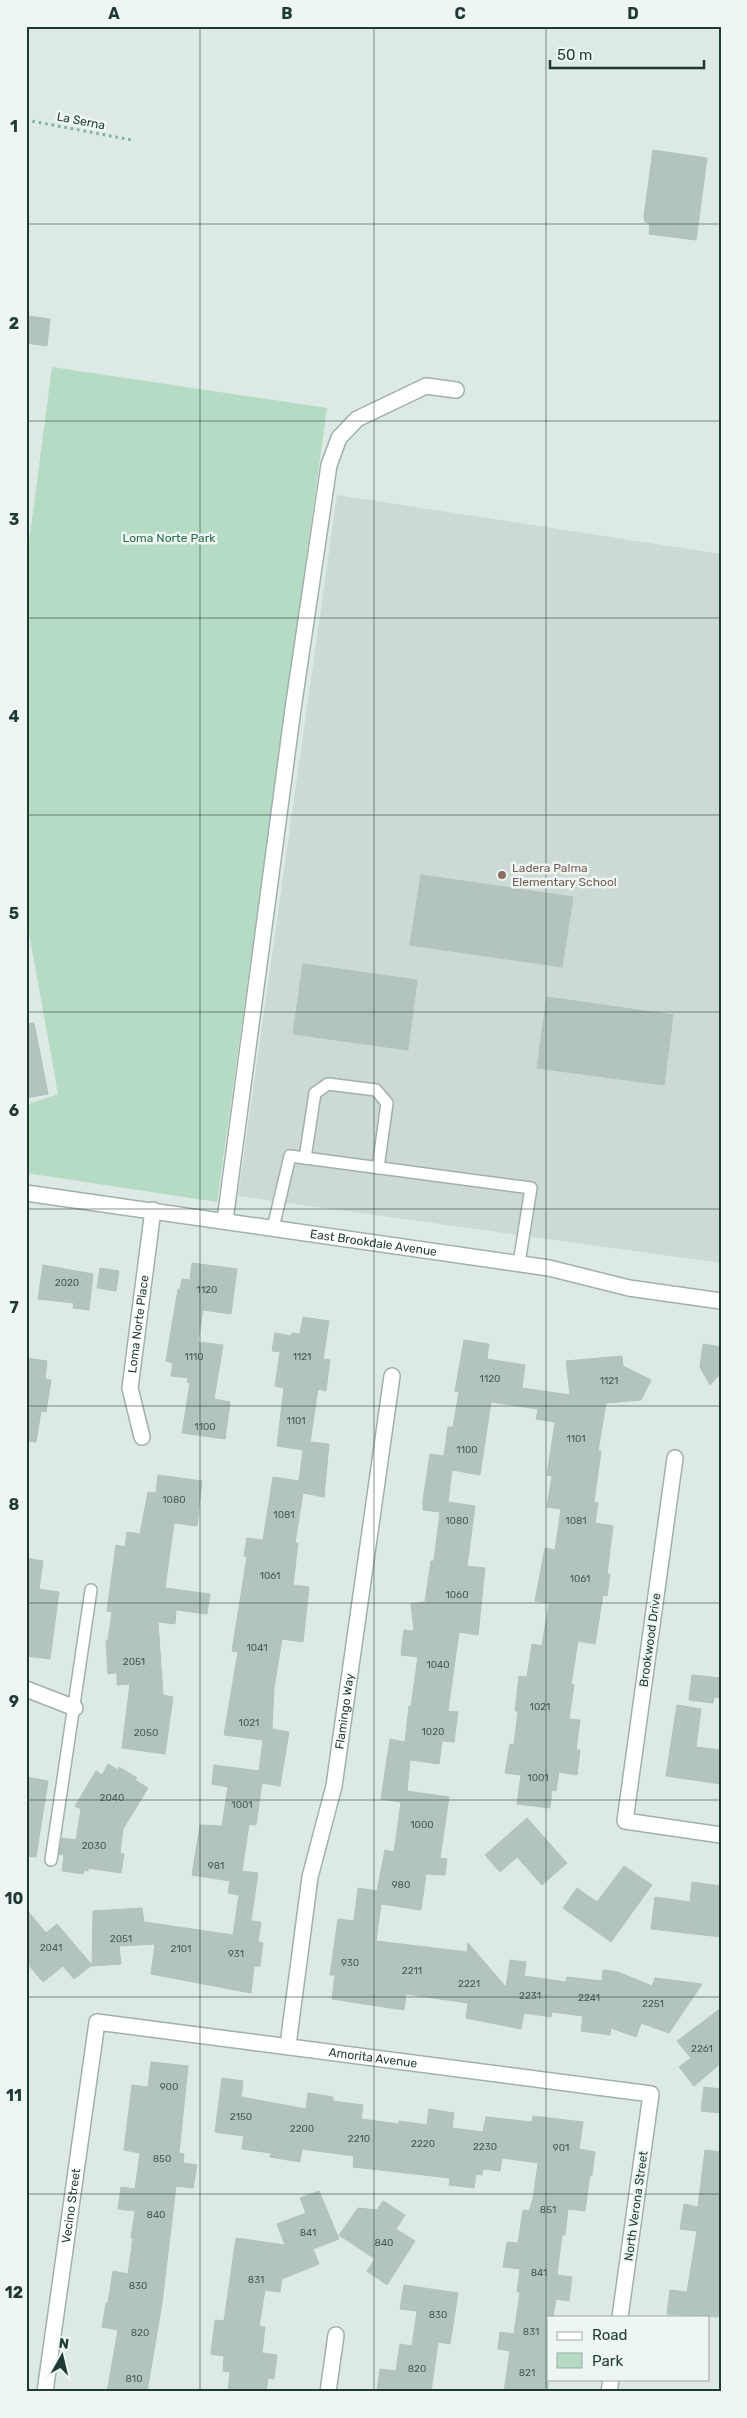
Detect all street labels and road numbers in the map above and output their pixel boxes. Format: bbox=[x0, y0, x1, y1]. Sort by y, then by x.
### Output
street label: La Serna bbox=[56, 109, 106, 133]
street label: East Brookdale Avenue bbox=[309, 1227, 438, 1259]
street label: Loma Norte Place bbox=[125, 1274, 152, 1374]
street label: Brookwood Drive bbox=[636, 1592, 664, 1688]
street label: Flamingo Way bbox=[332, 1672, 357, 1750]
street label: Amorita Avenue bbox=[328, 2045, 418, 2071]
street label: North Verona Street bbox=[621, 2150, 651, 2262]
street label: Vecino Street bbox=[59, 2167, 83, 2244]

